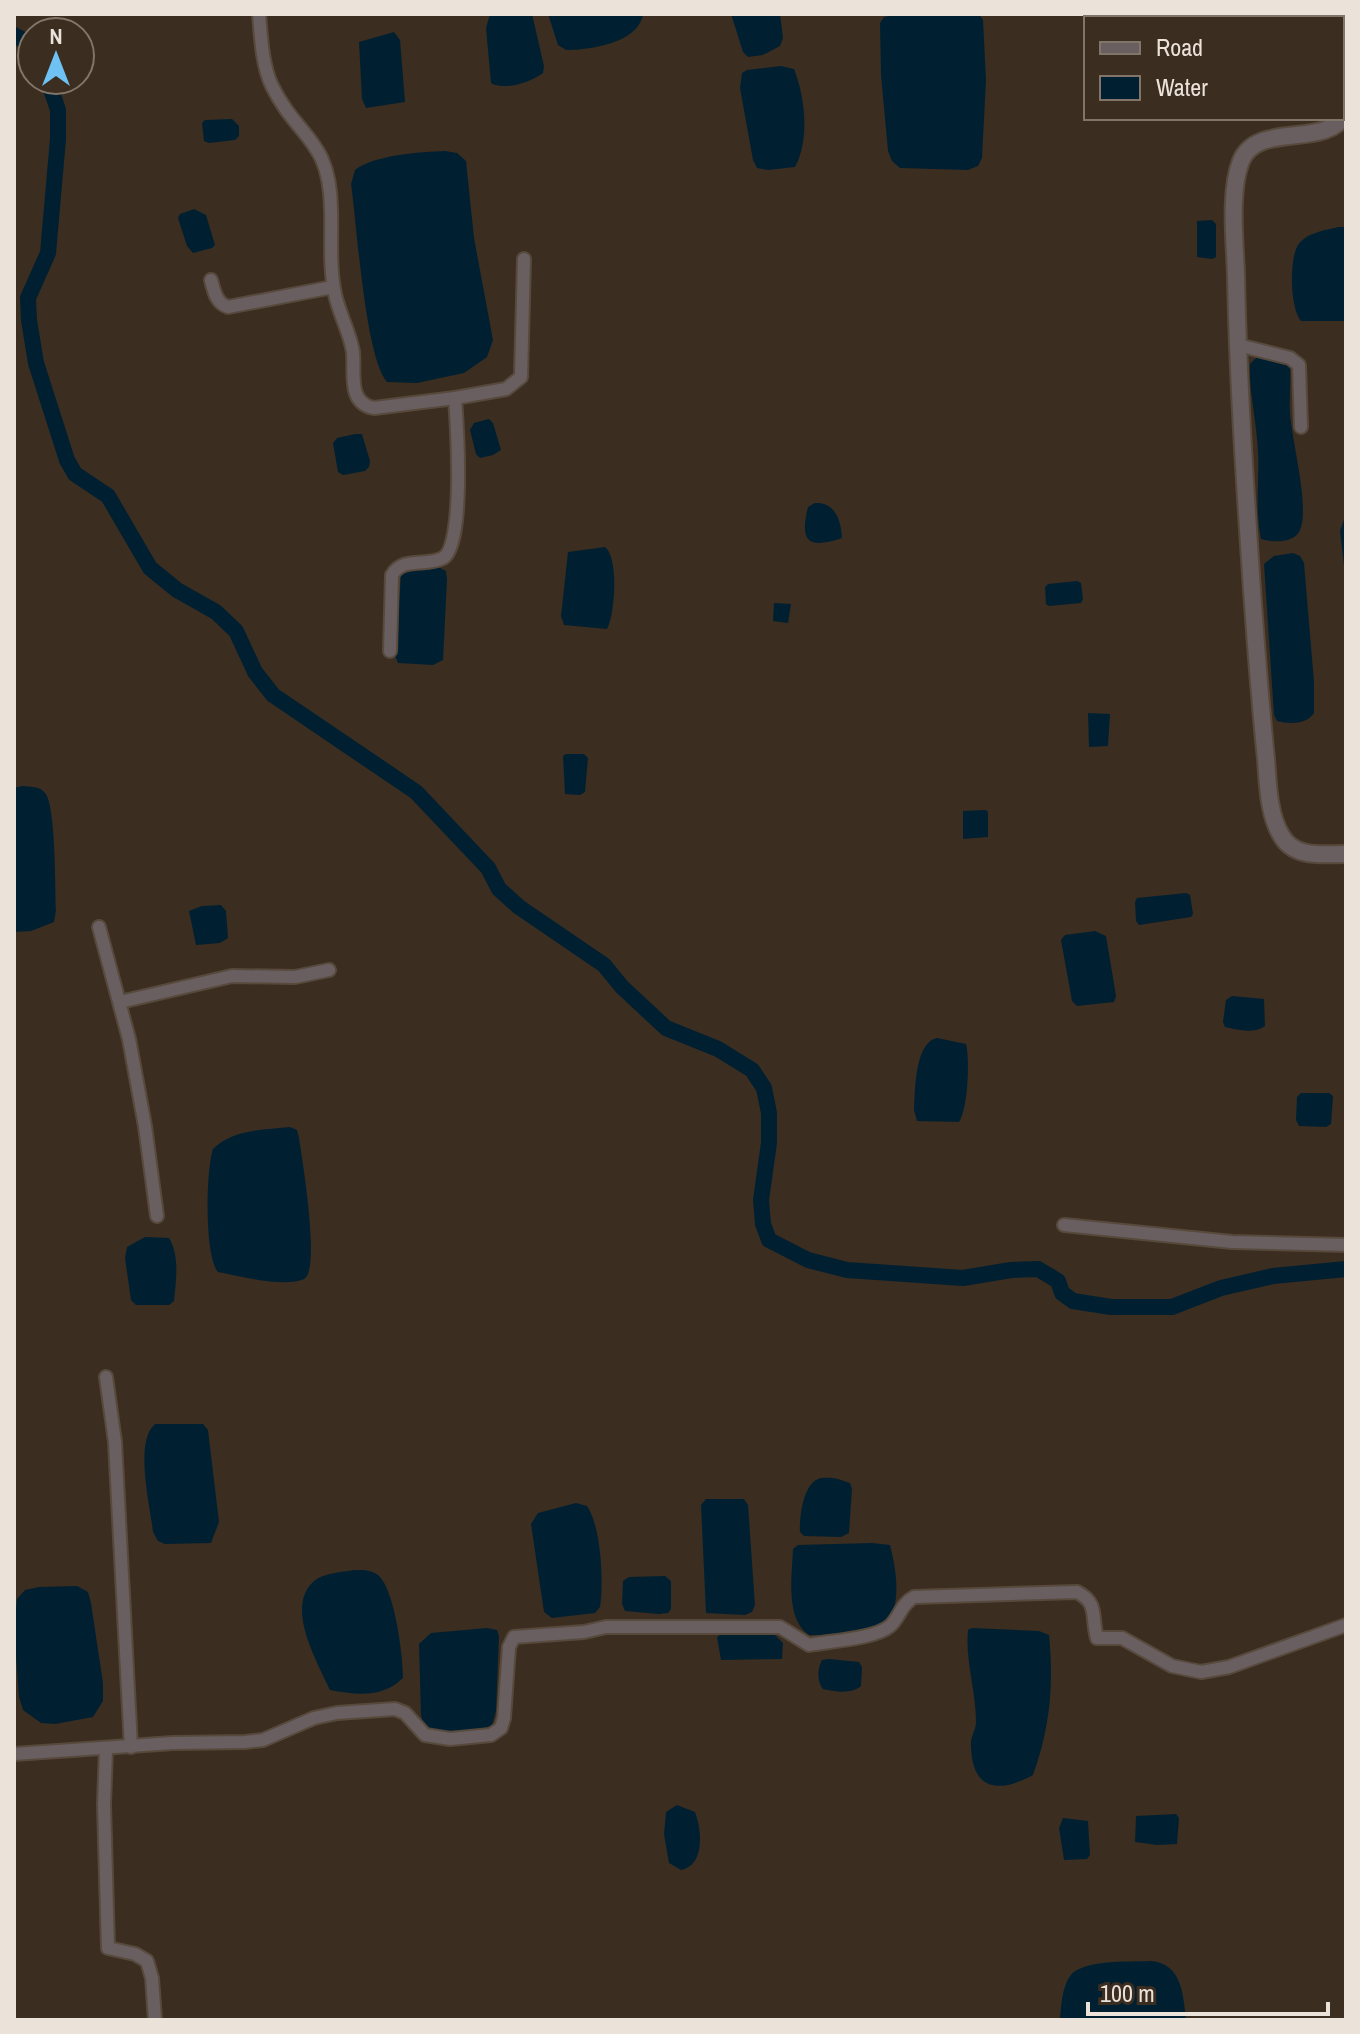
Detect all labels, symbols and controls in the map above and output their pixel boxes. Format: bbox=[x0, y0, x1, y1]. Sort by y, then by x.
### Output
north arrow bbox=[16, 16, 96, 96]
legend bbox=[1084, 16, 1344, 120]
text: N bbox=[49, 21, 63, 51]
text: Road bbox=[1156, 31, 1203, 63]
text: Water bbox=[1156, 71, 1208, 103]
scale bar bbox=[1088, 1966, 1328, 2016]
text: 100 m bbox=[1100, 1977, 1155, 2009]

